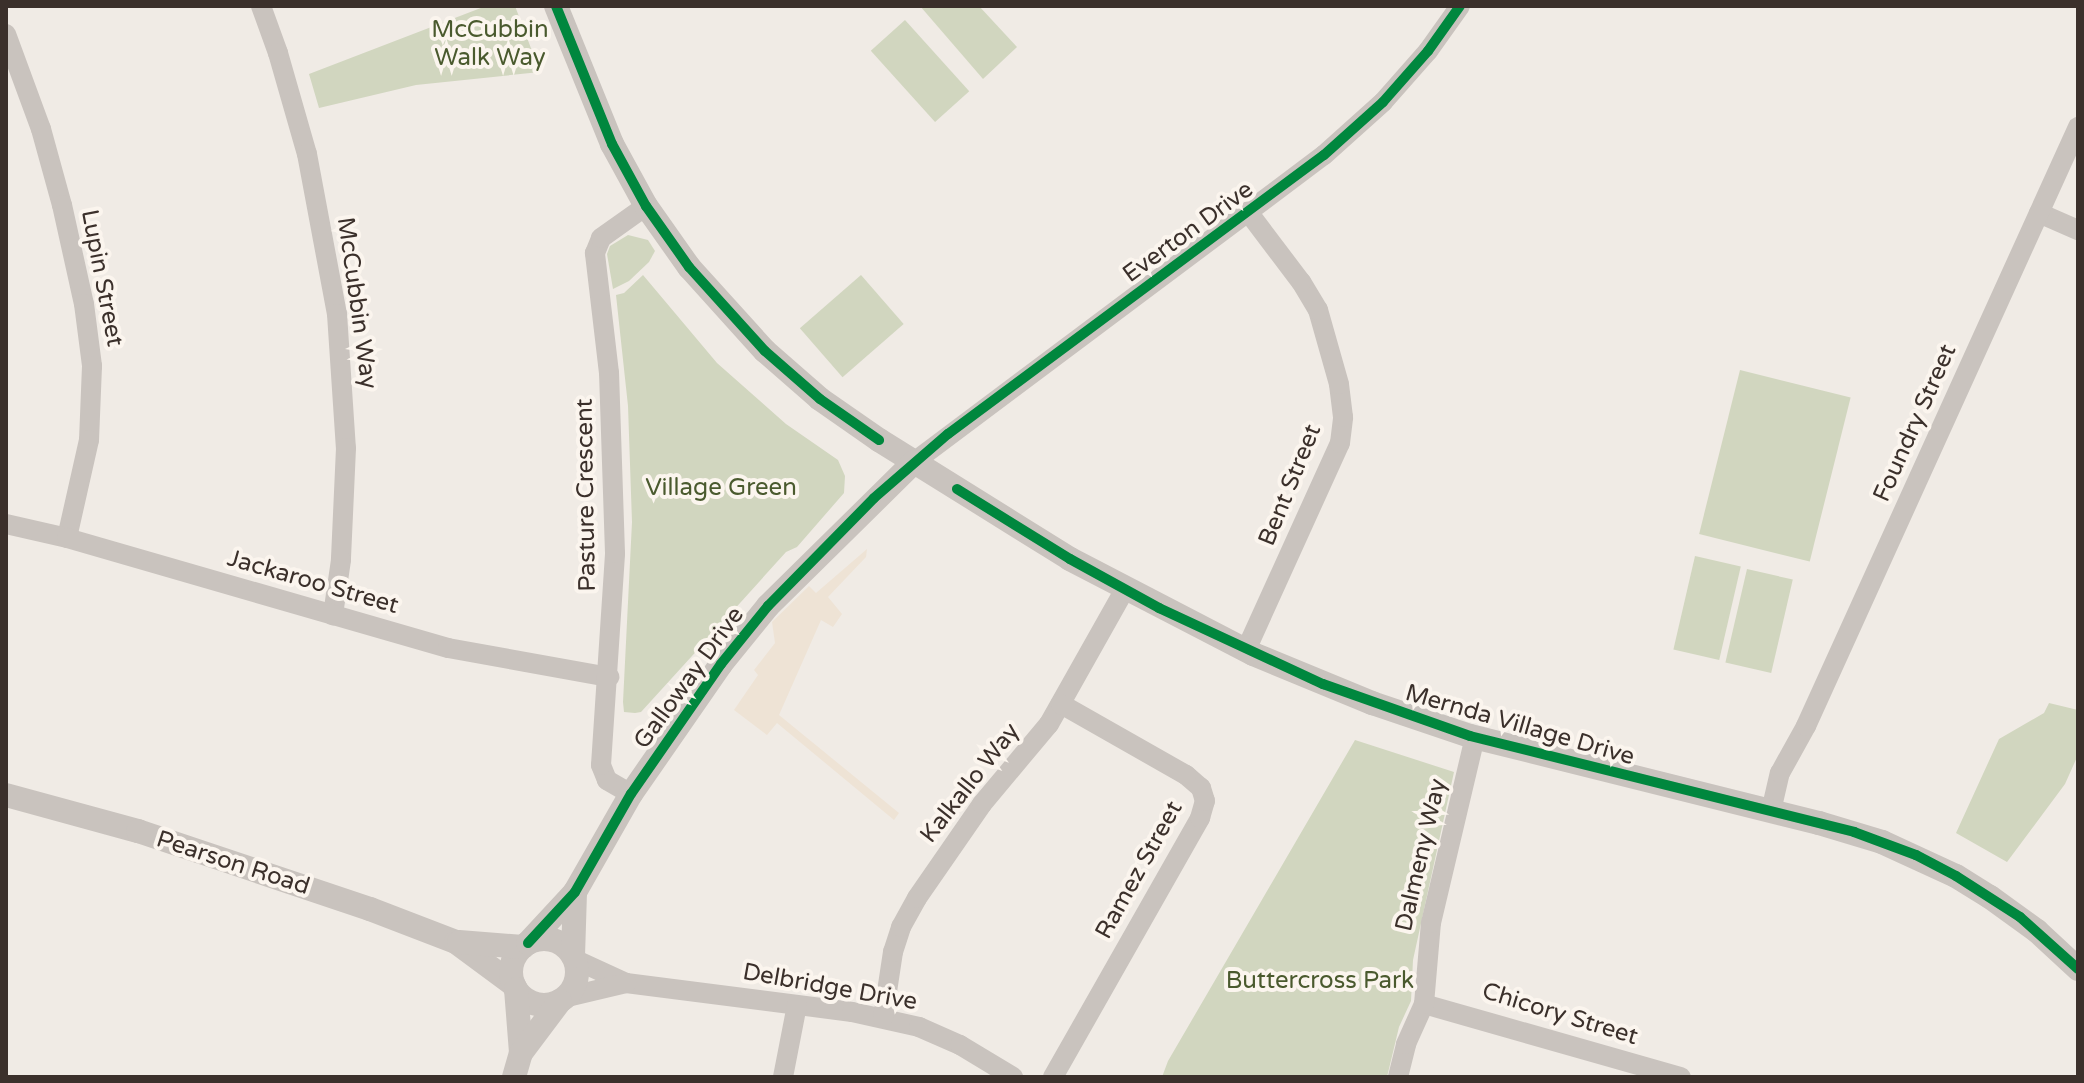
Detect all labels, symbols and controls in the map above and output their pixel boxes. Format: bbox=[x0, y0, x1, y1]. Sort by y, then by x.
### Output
park label: McCubbin Walk Way bbox=[431, 16, 549, 72]
street label: Everton Drive bbox=[1117, 175, 1259, 289]
street label: Lupin Street bbox=[75, 207, 129, 349]
street label: McCubbin Way bbox=[331, 215, 383, 391]
street label: Foundry Street bbox=[1867, 340, 1963, 506]
street label: Pasture Crescent bbox=[570, 398, 602, 592]
street label: Bent Street bbox=[1253, 420, 1327, 550]
park label: Village Green bbox=[645, 474, 797, 502]
street label: Jackaroo Street bbox=[224, 544, 402, 620]
street label: Galloway Drive bbox=[628, 601, 750, 755]
street label: Mernda Village Drive bbox=[1402, 678, 1638, 772]
street label: Kalkallo Way bbox=[914, 717, 1026, 849]
street label: Dalmeny Way bbox=[1389, 776, 1453, 934]
street label: Ramez Street bbox=[1089, 796, 1189, 944]
street label: Pearson Road bbox=[153, 825, 313, 901]
street label: Delbridge Drive bbox=[741, 957, 919, 1017]
park label: Buttercross Park bbox=[1226, 967, 1414, 995]
street label: Chicory Street bbox=[1479, 977, 1641, 1051]

